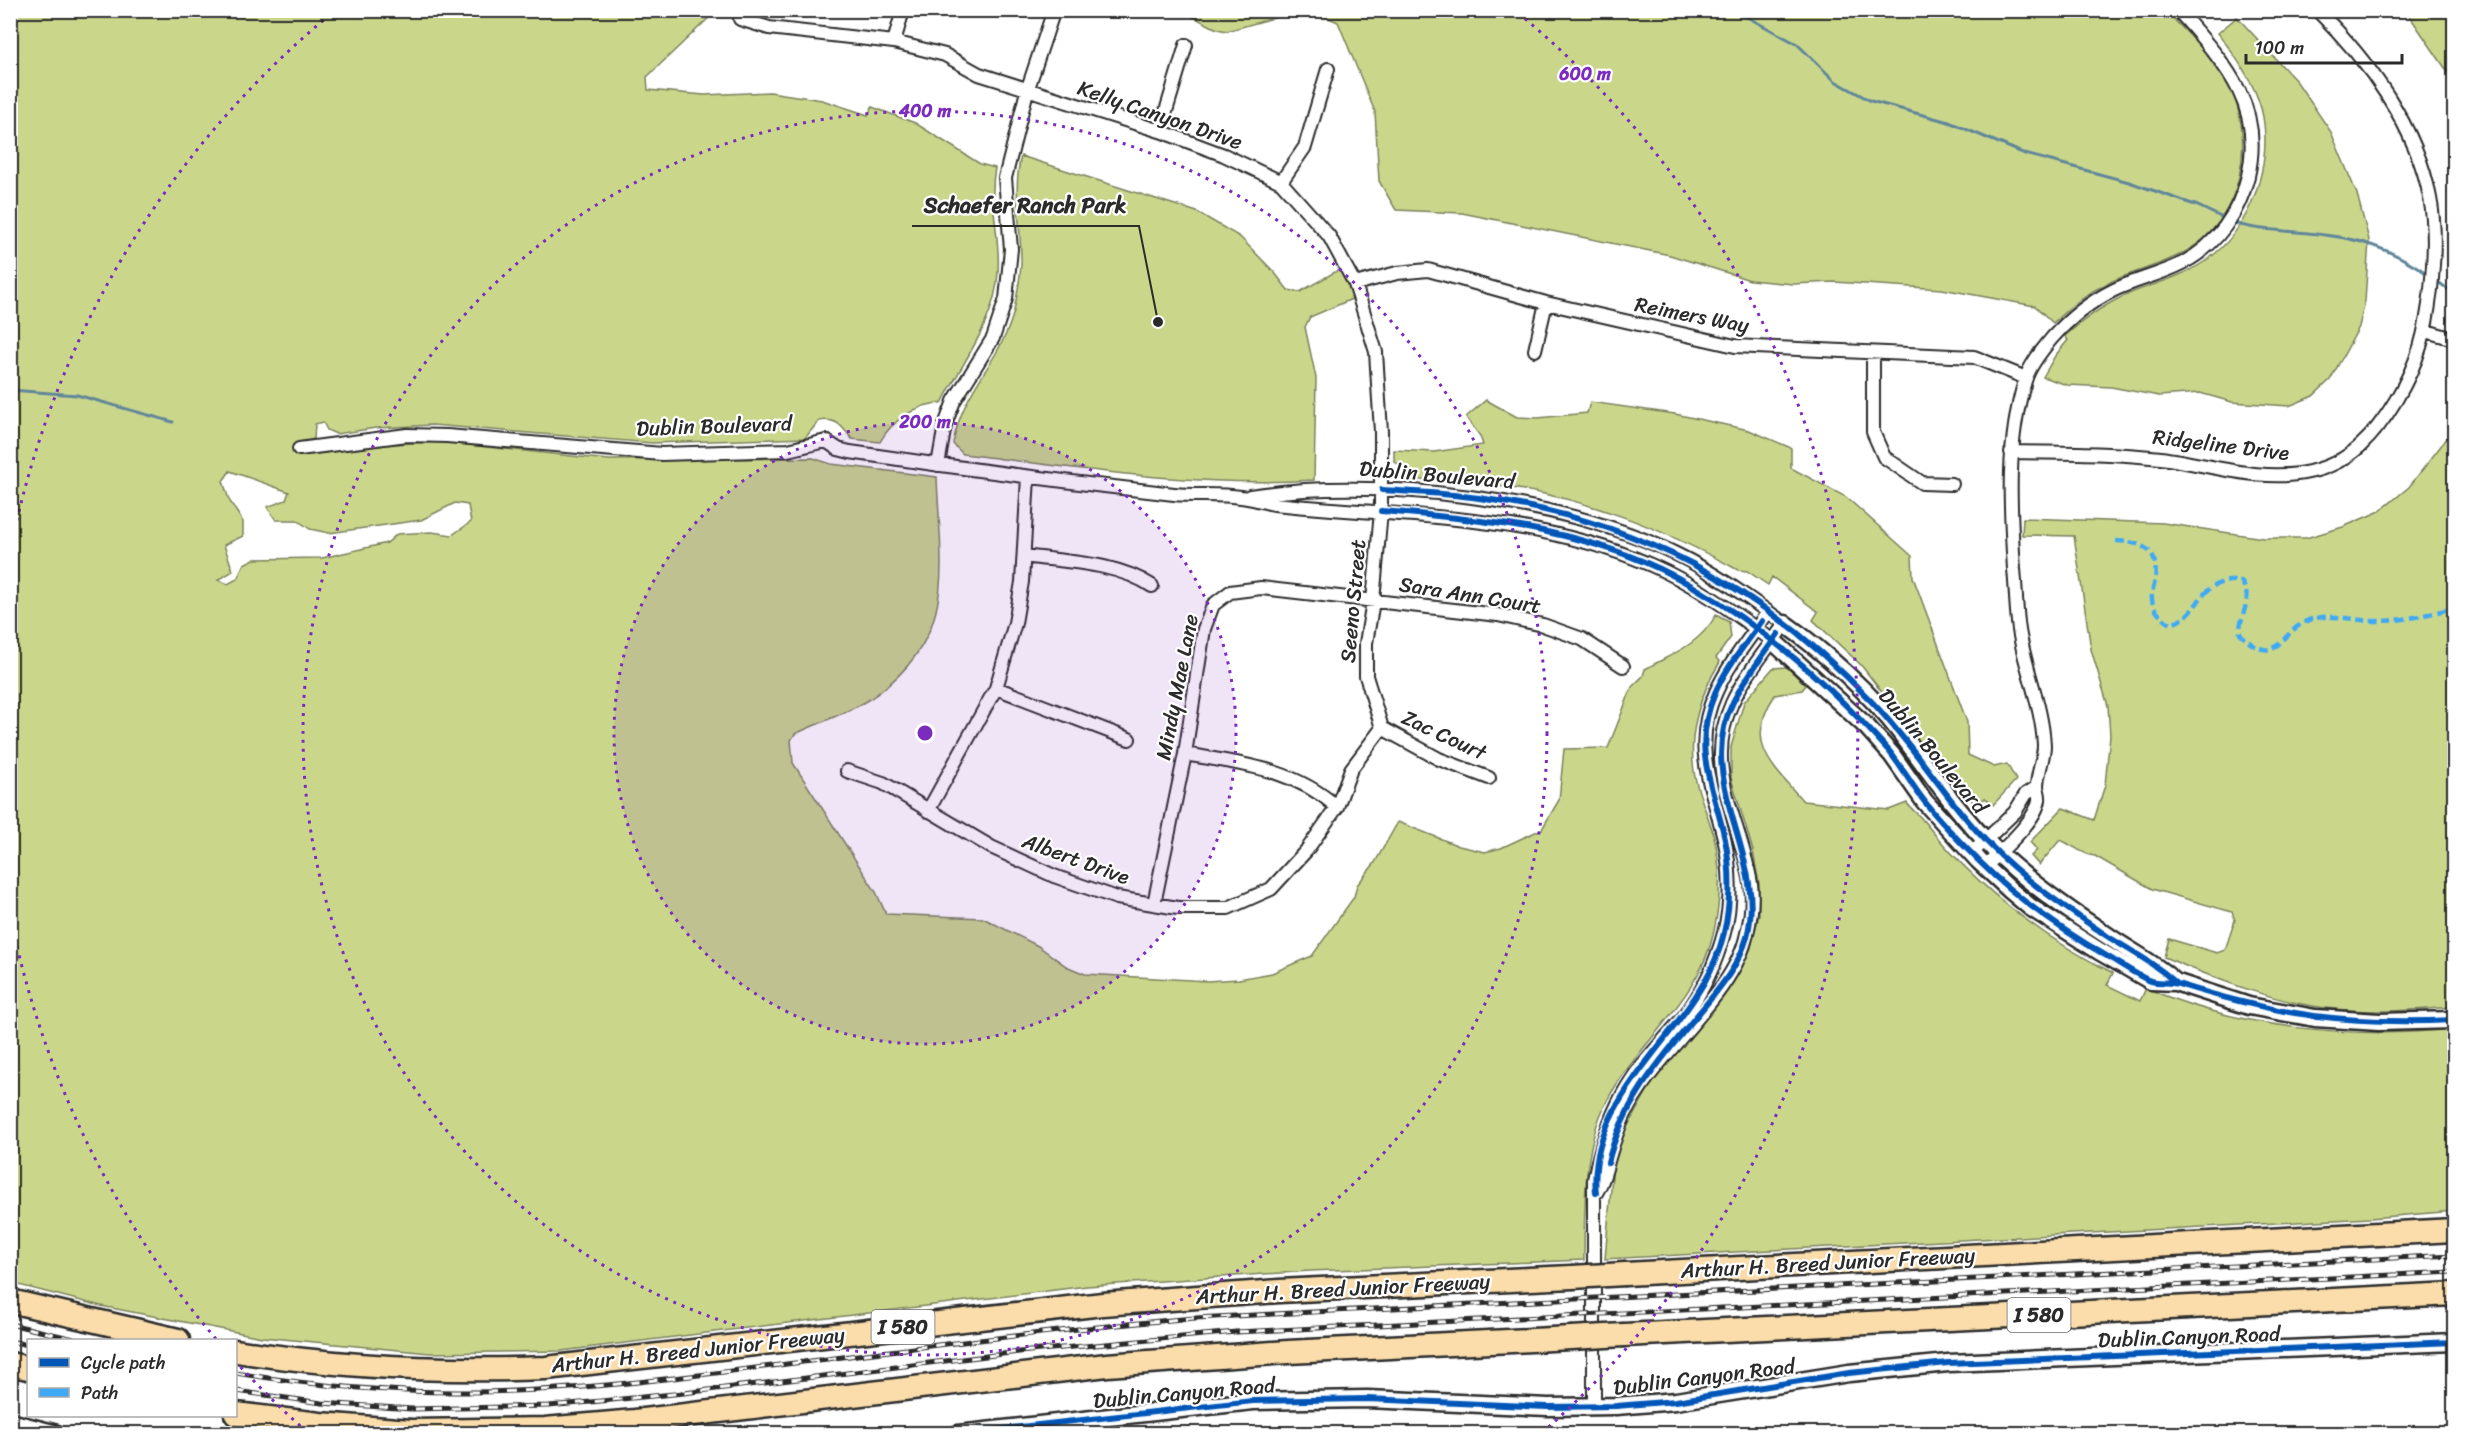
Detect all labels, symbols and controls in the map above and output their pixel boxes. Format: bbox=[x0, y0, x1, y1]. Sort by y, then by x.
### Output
scale bar bbox=[2246, 27, 2402, 65]
text: 100 m bbox=[2255, 32, 2304, 64]
text: 600 m bbox=[1558, 58, 1611, 90]
street label: Kelly Canyon Drive bbox=[1072, 69, 1248, 161]
text: 400 m bbox=[898, 95, 951, 127]
callout: Schaefer Ranch Park bbox=[912, 186, 1139, 226]
text: Schaefer Ranch Park bbox=[923, 186, 1127, 225]
street label: Reimers Way bbox=[1631, 285, 1753, 345]
street label: Dublin Boulevard bbox=[636, 404, 794, 448]
text: 200 m bbox=[898, 406, 951, 438]
street label: Ridgeline Drive bbox=[2151, 418, 2291, 472]
street label: Dublin Boulevard bbox=[1358, 449, 1518, 501]
street label: Seeno Street bbox=[1329, 538, 1377, 664]
street label: Sara Ann Court bbox=[1396, 565, 1544, 625]
street label: Mindy Mae Lane bbox=[1144, 611, 1210, 763]
street label: Dublin Boulevard bbox=[1868, 679, 1999, 824]
street label: Zac Court bbox=[1395, 699, 1494, 772]
centre of rings bbox=[915, 723, 935, 743]
street label: Albert Drive bbox=[1016, 822, 1135, 896]
street label: Arthur H. Breed Junior Freeway bbox=[1679, 1236, 1976, 1290]
street label: Arthur H. Breed Junior Freeway bbox=[1194, 1262, 1491, 1316]
road number: I 580 bbox=[2008, 1298, 2070, 1332]
road number: I 580 bbox=[872, 1310, 934, 1344]
street label: Dublin Canyon Road bbox=[2097, 1315, 2283, 1359]
street label: Arthur H. Breed Junior Freeway bbox=[549, 1316, 847, 1384]
legend bbox=[27, 1339, 237, 1417]
text: Cycle path bbox=[81, 1347, 165, 1379]
street label: Dublin Canyon Road bbox=[1611, 1347, 1799, 1407]
street label: Dublin Canyon Road bbox=[1091, 1366, 1278, 1420]
text: Path bbox=[81, 1377, 118, 1409]

